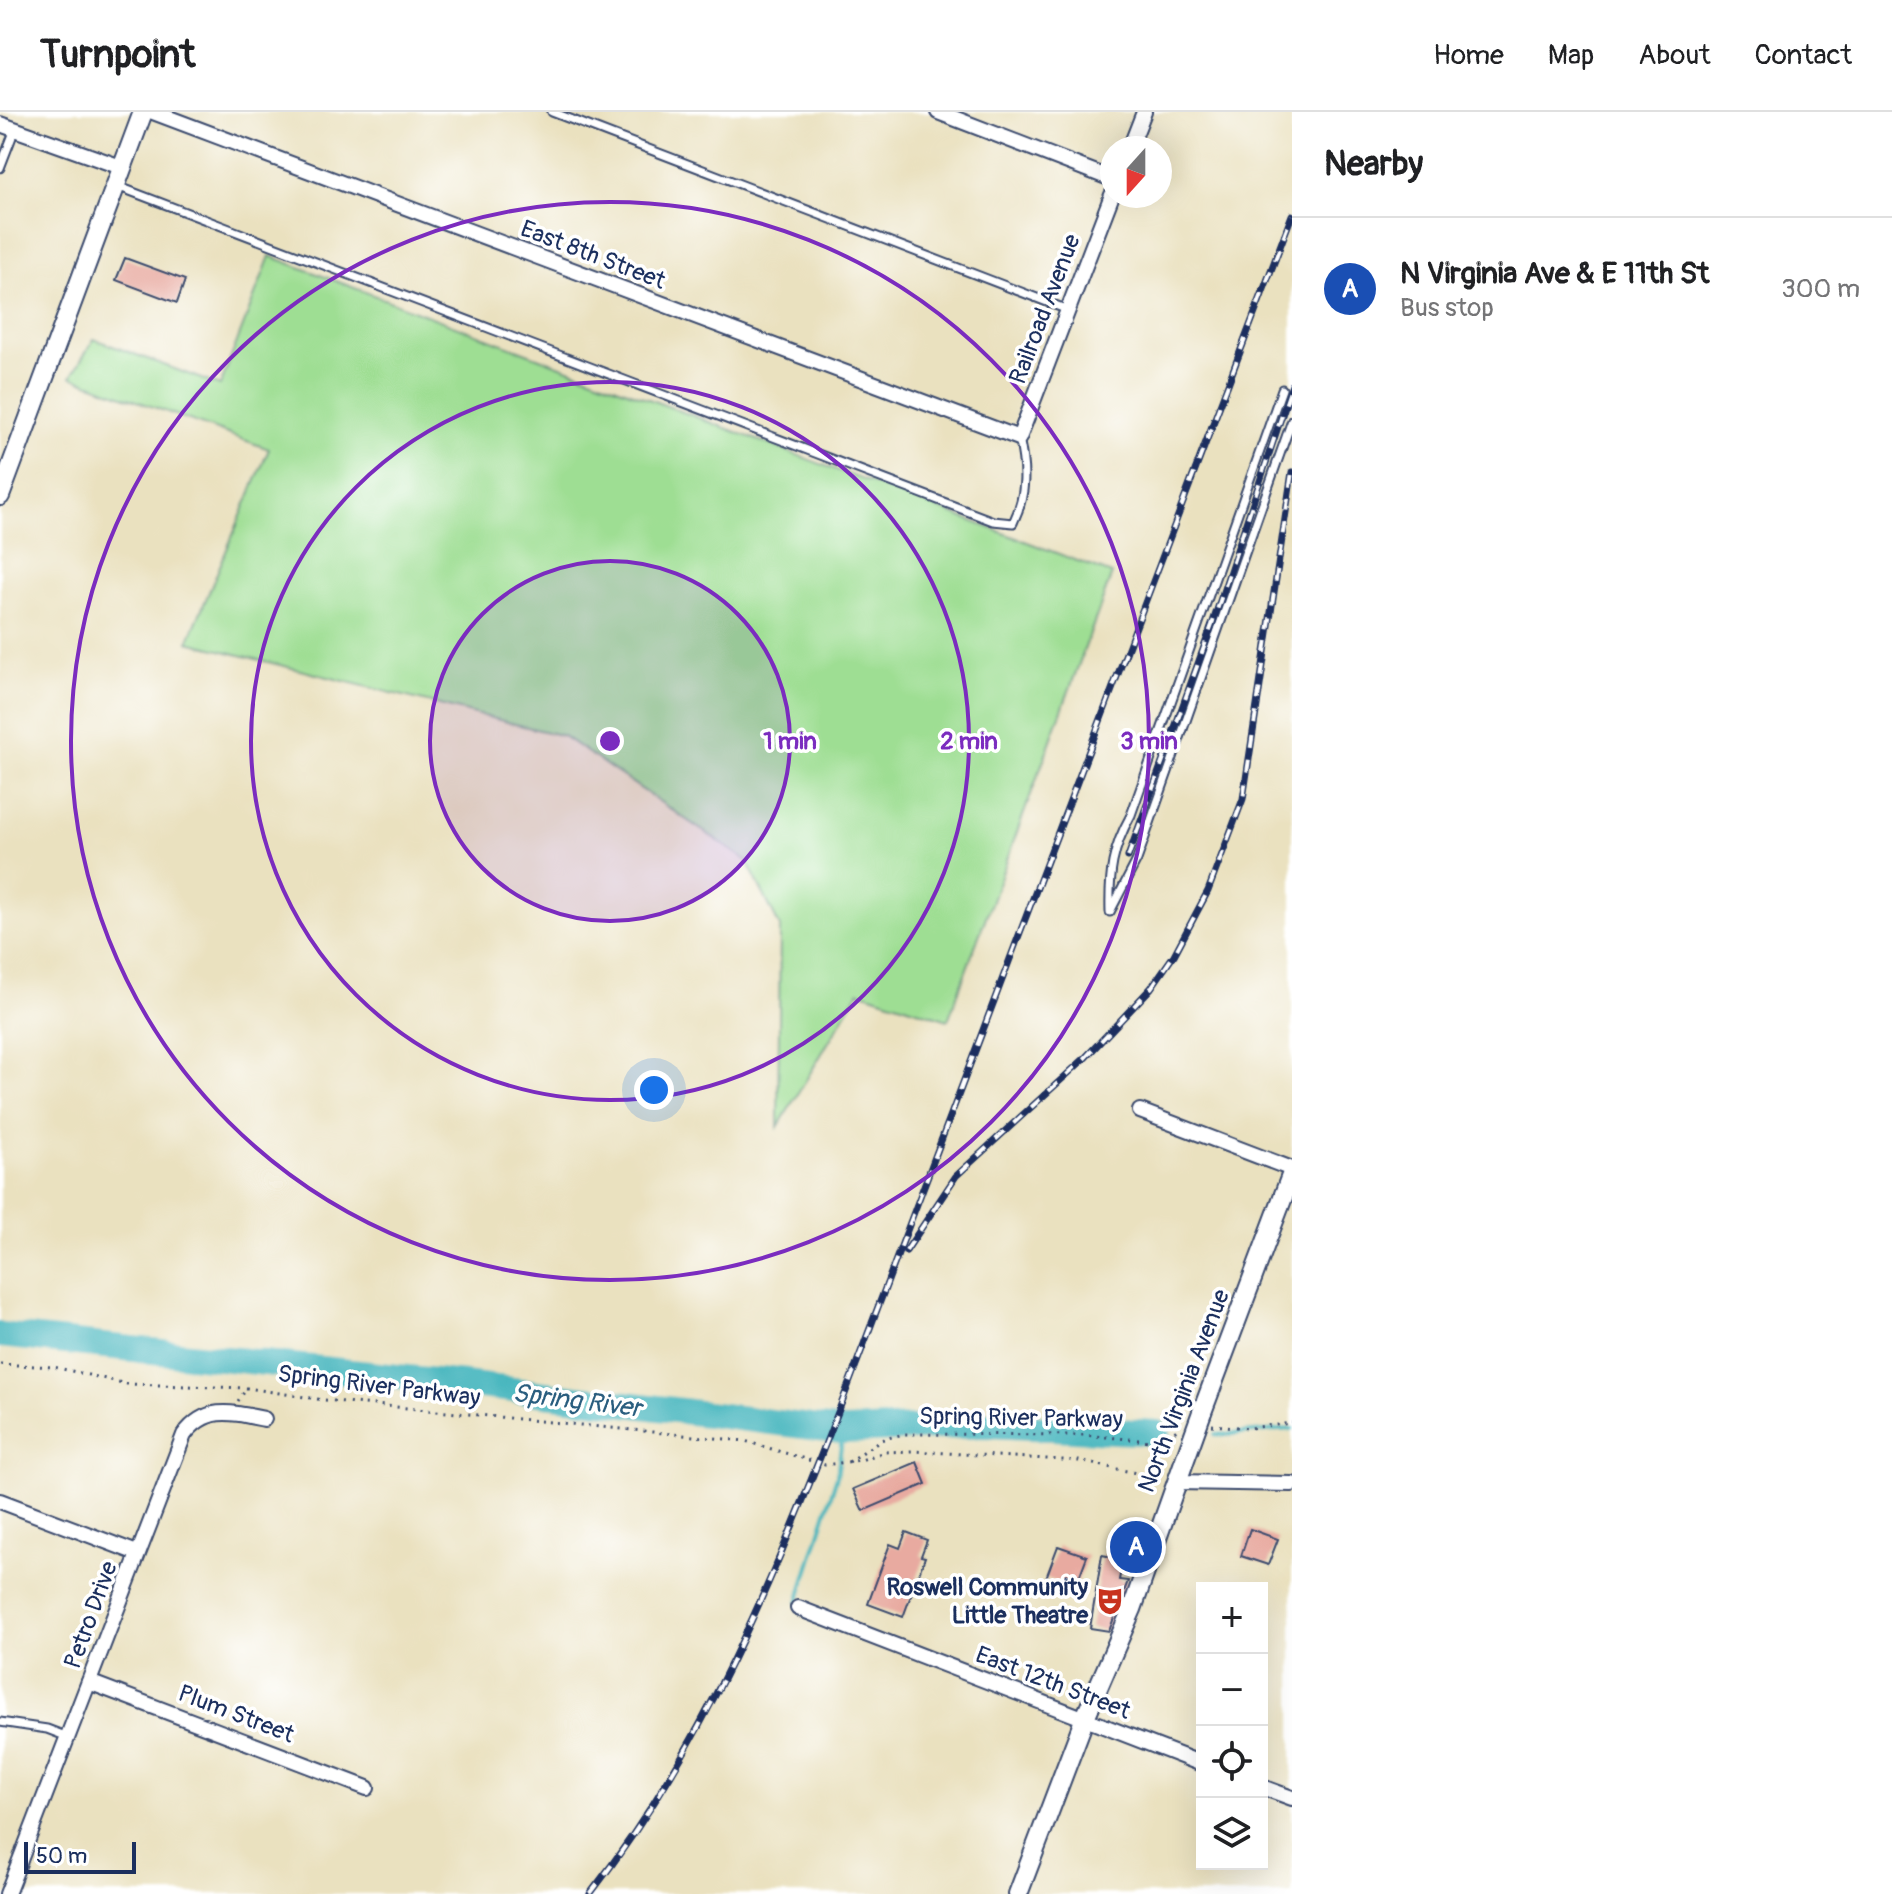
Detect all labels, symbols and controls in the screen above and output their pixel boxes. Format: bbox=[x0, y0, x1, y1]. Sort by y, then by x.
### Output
text: Turnpoint bbox=[40, 31, 195, 79]
text: Home bbox=[1433, 38, 1504, 73]
text: Map bbox=[1548, 38, 1594, 73]
text: About bbox=[1638, 38, 1711, 73]
text: Contact bbox=[1755, 38, 1852, 73]
north arrow bbox=[1100, 136, 1172, 208]
text: Nearby bbox=[1324, 143, 1423, 186]
street label: East 8th Street bbox=[517, 214, 670, 296]
street label: Railroad Avenue bbox=[1003, 230, 1087, 388]
text: N Virginia Ave & E 11th St bbox=[1400, 255, 1709, 292]
text: A bbox=[1342, 273, 1358, 305]
text: 300 m bbox=[1781, 273, 1860, 305]
text: Bus stop bbox=[1400, 292, 1494, 324]
centre of rings bbox=[596, 727, 624, 755]
text: 1 min bbox=[763, 727, 817, 756]
text: 2 min bbox=[940, 727, 998, 756]
text: 3 min bbox=[1120, 727, 1178, 756]
your location bbox=[634, 1070, 674, 1110]
street label: North Virginia Avenue bbox=[1132, 1285, 1236, 1497]
street label: Spring River Parkway bbox=[276, 1359, 482, 1413]
water label: Spring River bbox=[511, 1377, 647, 1425]
street label: Spring River Parkway bbox=[919, 1402, 1123, 1434]
pin: A bbox=[1110, 1517, 1162, 1577]
street label: Petro Drive bbox=[58, 1557, 124, 1673]
place label: Roswell Community Little Theatre bbox=[886, 1573, 1089, 1630]
map controls bbox=[1196, 1582, 1268, 1870]
button: + bbox=[1196, 1582, 1268, 1654]
theatre icon: Roswell Community Little Theatre bbox=[1095, 1586, 1125, 1616]
street label: East 12th Street bbox=[972, 1640, 1135, 1726]
button: − bbox=[1196, 1654, 1268, 1726]
street label: Plum Street bbox=[174, 1679, 298, 1750]
button: locate bbox=[1196, 1726, 1268, 1798]
button: layers bbox=[1196, 1798, 1268, 1870]
scale bar bbox=[24, 1838, 136, 1874]
text: 50 m bbox=[36, 1842, 87, 1870]

